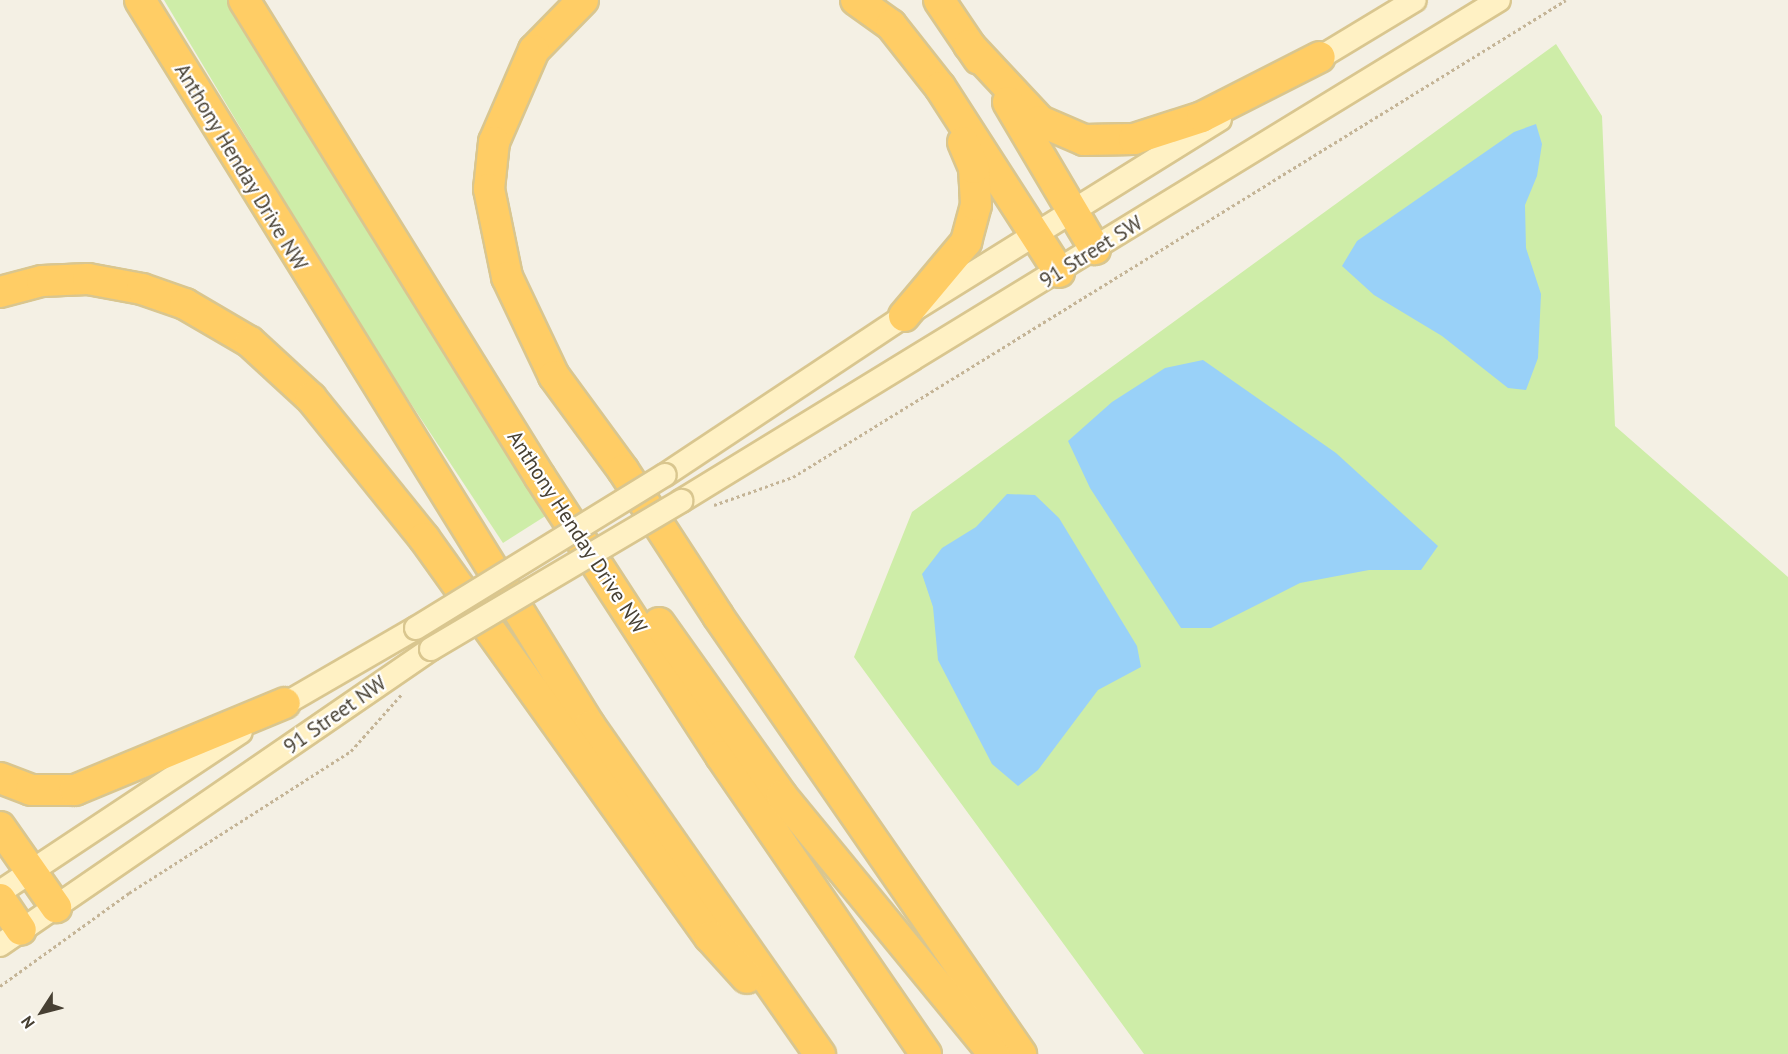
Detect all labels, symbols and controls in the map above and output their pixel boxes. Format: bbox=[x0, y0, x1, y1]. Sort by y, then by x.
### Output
street label: Anthony Henday Drive NW bbox=[169, 58, 313, 276]
street label: 91 Street SW bbox=[1035, 211, 1147, 293]
street label: Anthony Henday Drive NW bbox=[502, 425, 652, 639]
street label: 91 Street NW bbox=[279, 670, 391, 760]
north arrow bbox=[12, 982, 72, 1042]
text: N bbox=[16, 1012, 39, 1033]

